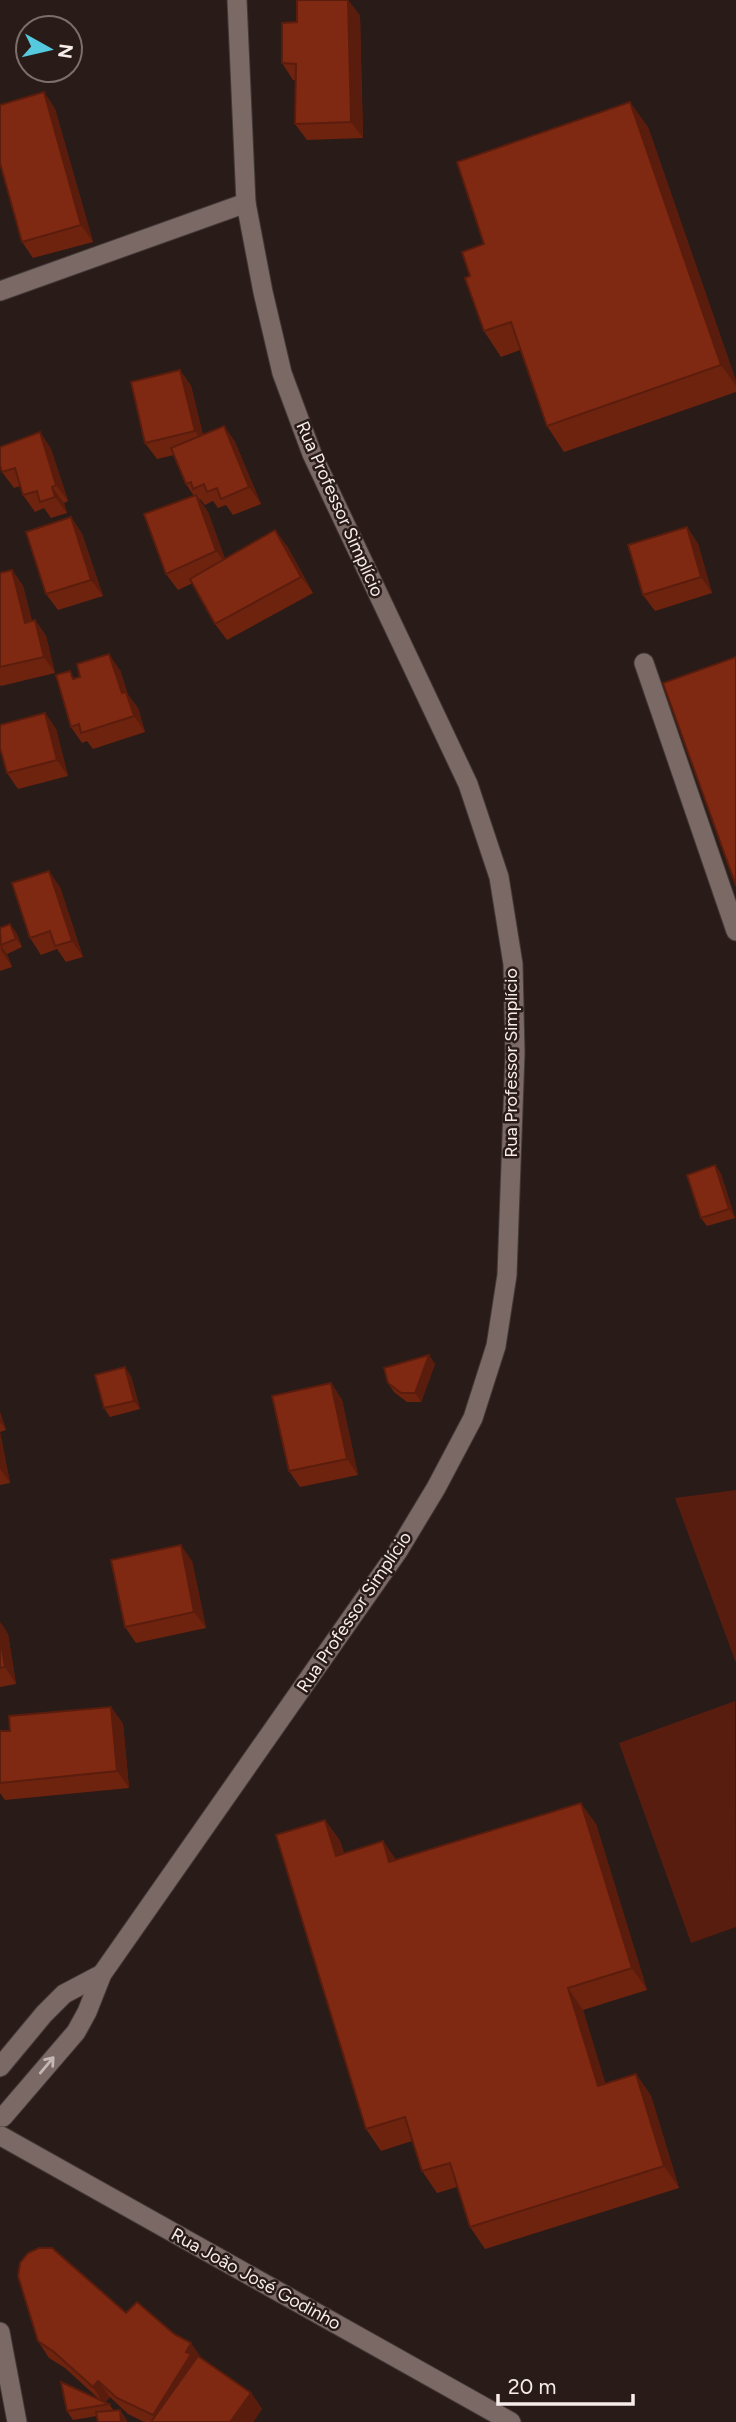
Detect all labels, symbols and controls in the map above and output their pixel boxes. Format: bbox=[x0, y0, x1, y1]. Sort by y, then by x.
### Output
north arrow bbox=[14, 14, 84, 84]
text: N bbox=[53, 42, 78, 60]
street label: Rua Professor Simplício bbox=[291, 418, 389, 600]
street label: Rua Professor Simplício bbox=[500, 968, 522, 1158]
street label: Rua Professor Simplício bbox=[292, 1527, 416, 1697]
one-way arrow bbox=[39, 2057, 55, 2075]
street label: Rua João José Godinho bbox=[167, 2223, 345, 2335]
scale bar bbox=[498, 2362, 633, 2406]
text: 20 m bbox=[508, 2374, 556, 2399]

